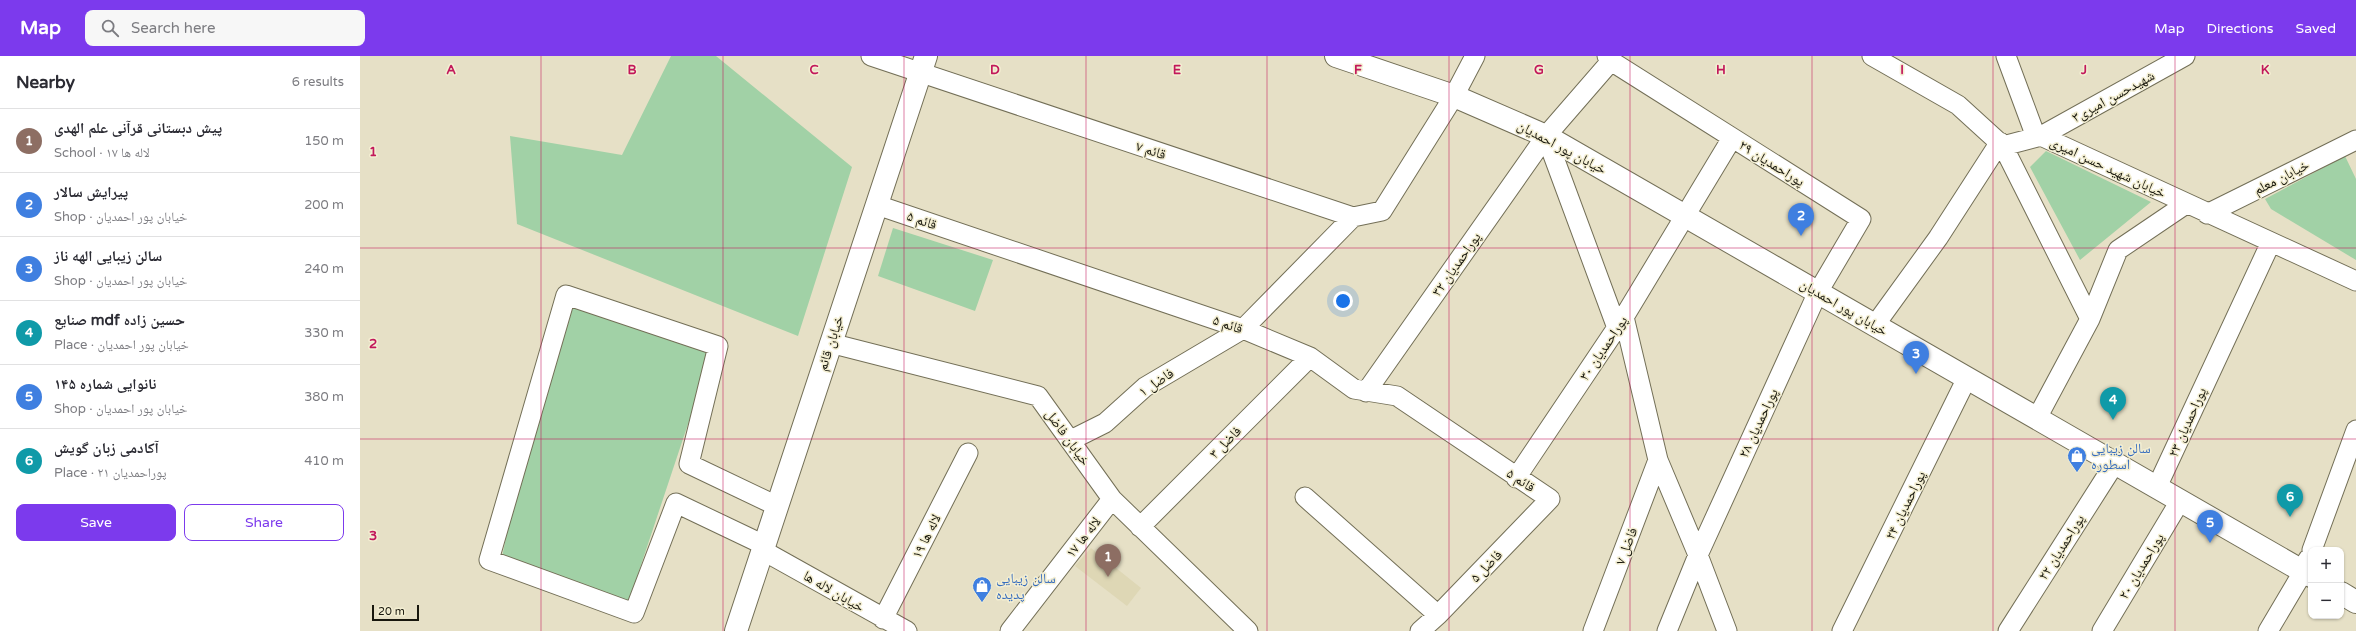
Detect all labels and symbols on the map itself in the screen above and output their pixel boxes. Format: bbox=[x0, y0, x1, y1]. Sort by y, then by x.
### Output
text: A bbox=[446, 62, 456, 78]
text: B bbox=[627, 62, 637, 78]
text: C bbox=[809, 62, 819, 78]
text: D bbox=[990, 62, 1000, 78]
text: E bbox=[1173, 62, 1181, 78]
text: F bbox=[1354, 62, 1362, 78]
text: G bbox=[1534, 62, 1544, 78]
text: H bbox=[1716, 62, 1726, 78]
text: I bbox=[1900, 62, 1904, 78]
text: J bbox=[2080, 62, 2087, 78]
text: K bbox=[2261, 62, 2270, 78]
street label: شهیدحسن امیری۳ bbox=[2069, 67, 2157, 126]
street label: خیابان پور احمدیان bbox=[1514, 117, 1609, 178]
street label: خیابان شهید حسن امیری bbox=[2047, 133, 2168, 202]
street label: پوراحمدیان ۲۹ bbox=[1736, 137, 1808, 190]
street label: قائم ۷ bbox=[1133, 138, 1168, 164]
text: 1 bbox=[369, 144, 377, 160]
street label: خیابان معلم bbox=[2251, 156, 2312, 199]
pin: 2 bbox=[1788, 203, 1814, 236]
street label: قائم ۵ bbox=[904, 207, 939, 234]
street label: پوراحمدیان ۳۲ bbox=[1428, 229, 1485, 300]
street label: خیابان پور احمدیان bbox=[1797, 275, 1891, 340]
your location bbox=[1333, 291, 1353, 311]
street label: قائم ۵ bbox=[1210, 311, 1245, 338]
street label: خیابان قائم bbox=[814, 313, 848, 373]
street label: پوراحمدیان ۳۰ bbox=[1576, 313, 1631, 384]
text: 2 bbox=[369, 336, 377, 352]
pin: 3 bbox=[1903, 341, 1929, 374]
street label: فاضل ۱ bbox=[1136, 364, 1177, 400]
street label: پوراحمدیان ۲۳ bbox=[2165, 385, 2210, 460]
street label: پوراحمدیان ۲۸ bbox=[1735, 386, 1782, 460]
pin: 4 bbox=[2100, 387, 2126, 420]
street label: خیابان فاضل bbox=[1041, 406, 1094, 469]
street label: فاضل ۳ bbox=[1206, 423, 1245, 462]
place label: سالن زیبایی اسطوره bbox=[2091, 440, 2151, 473]
shop icon: سالن زیبایی اسطوره bbox=[2066, 445, 2088, 473]
street label: قائم ۵ bbox=[1503, 465, 1538, 497]
street label: پوراحمدیان ۲۴ bbox=[1882, 468, 1930, 542]
pin: 6 bbox=[2277, 484, 2303, 517]
pin: 5 bbox=[2197, 510, 2223, 543]
street label: لاله ها ۱۹ bbox=[908, 511, 945, 561]
street label: پوراحمدیان ۲۲ bbox=[2035, 511, 2088, 583]
street label: لاله ها ۱۷ bbox=[1062, 514, 1105, 561]
street label: فاضل ۷ bbox=[1612, 525, 1641, 567]
text: 3 bbox=[369, 528, 377, 544]
street label: پوراحمدیان ۲۰ bbox=[2115, 530, 2168, 602]
pin: 1 bbox=[1095, 544, 1121, 577]
street label: فاضل ۵ bbox=[1467, 546, 1506, 586]
street label: خیابان لاله ها bbox=[800, 567, 867, 616]
place label: سالن زیبایی پدیده bbox=[996, 570, 1056, 603]
shop icon: سالن زیبایی پدیده bbox=[971, 575, 993, 603]
scale bar bbox=[372, 603, 419, 622]

